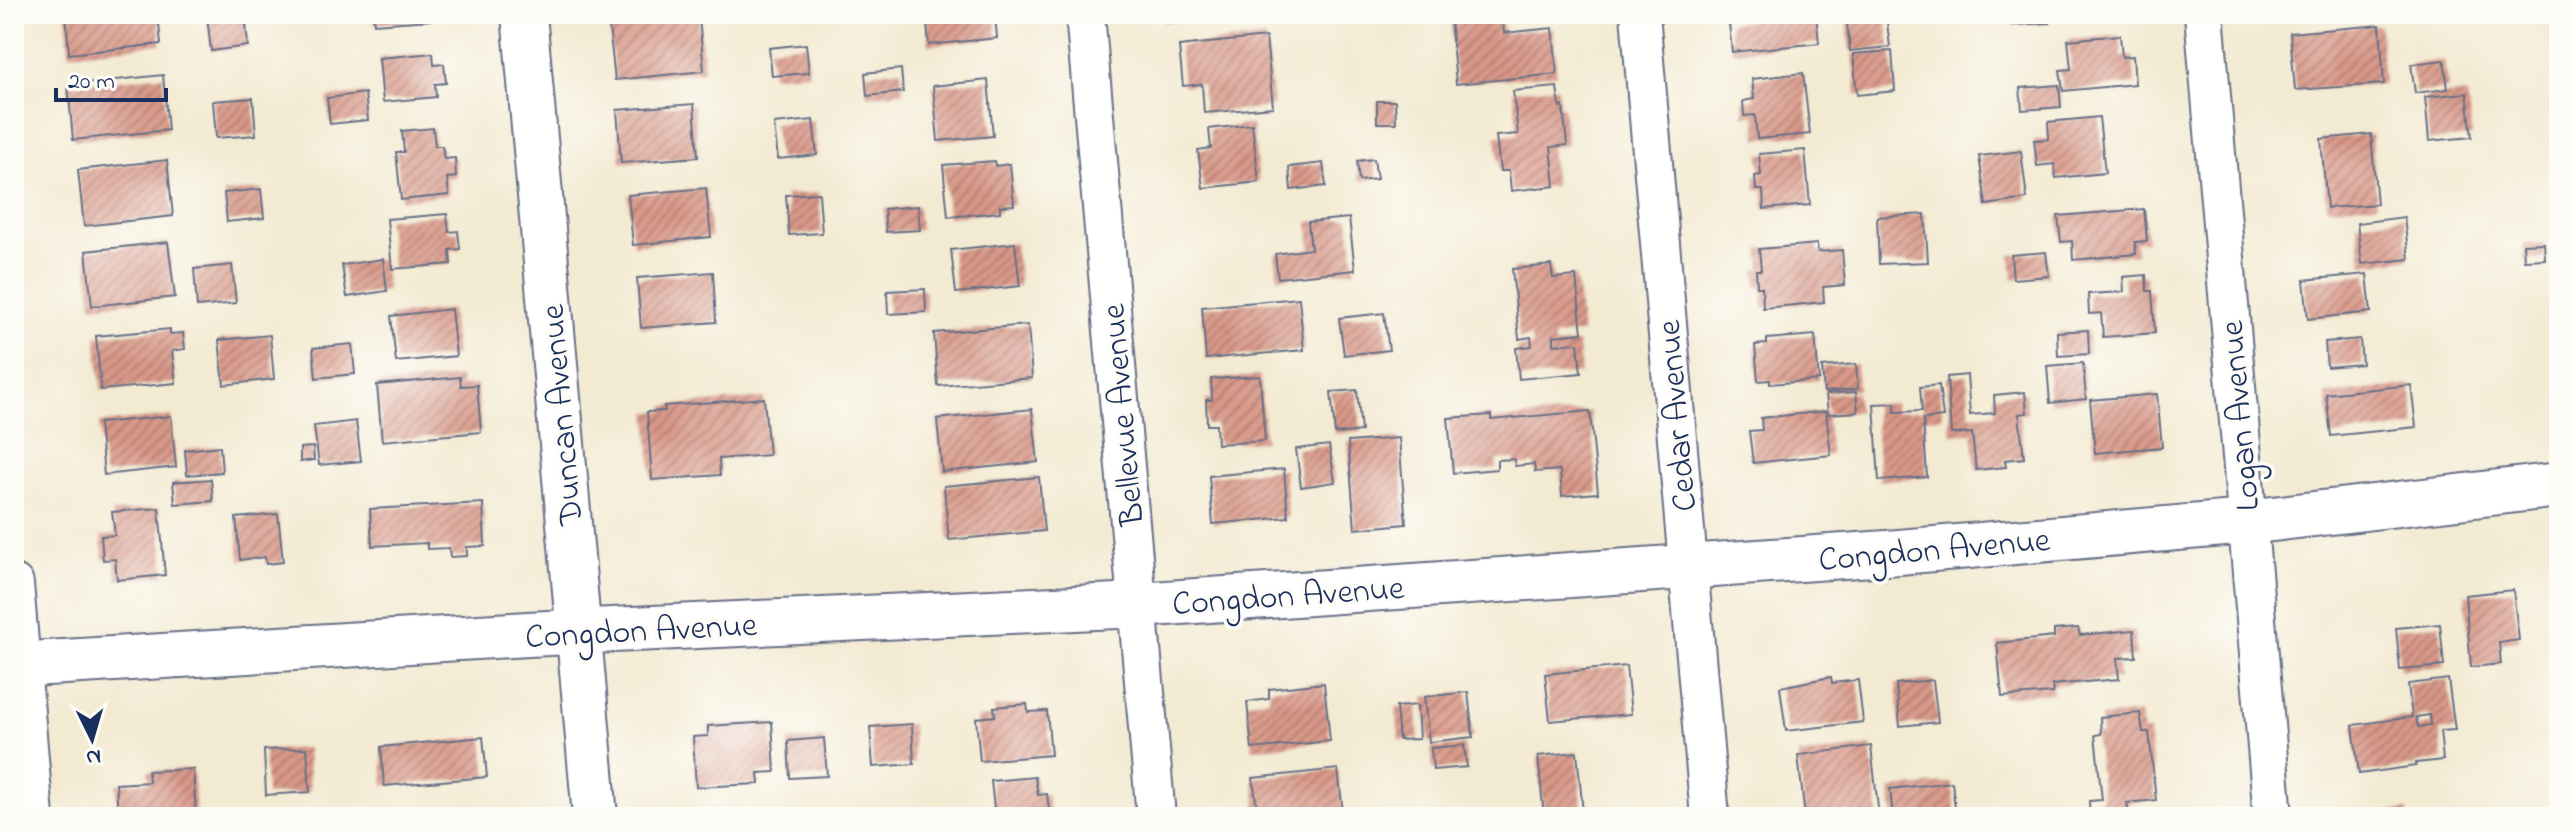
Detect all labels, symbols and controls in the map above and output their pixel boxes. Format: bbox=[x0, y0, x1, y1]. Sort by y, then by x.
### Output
scale bar bbox=[56, 52, 166, 102]
text: 20 m bbox=[68, 65, 115, 100]
street label: Duncan Avenue bbox=[529, 301, 599, 528]
street label: Bellevue Avenue bbox=[1090, 301, 1160, 529]
street label: Cedar Avenue bbox=[1646, 317, 1712, 514]
street label: Logan Avenue bbox=[2209, 318, 2275, 513]
street label: Congdon Avenue bbox=[1817, 517, 2053, 587]
street label: Congdon Avenue bbox=[1171, 565, 1407, 631]
street label: Congdon Avenue bbox=[524, 602, 759, 664]
north arrow bbox=[52, 699, 132, 779]
text: N bbox=[85, 739, 102, 773]

